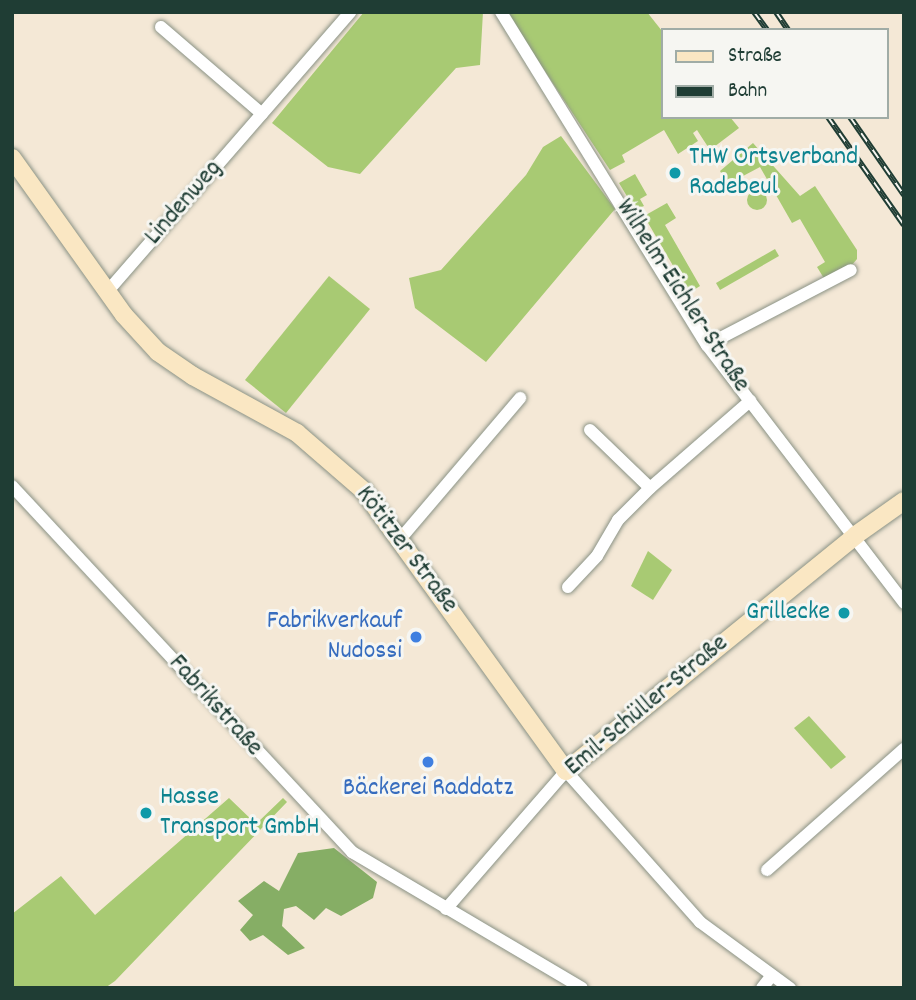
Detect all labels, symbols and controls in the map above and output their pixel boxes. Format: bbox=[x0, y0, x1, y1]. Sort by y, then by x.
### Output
legend bbox=[660, 28, 888, 119]
text: Straße bbox=[728, 42, 782, 72]
text: Bahn bbox=[728, 77, 767, 107]
place label: THW Ortsverband Radebeul bbox=[689, 142, 858, 204]
street label: Lindenweg bbox=[139, 154, 229, 252]
marker: THW Ortsverband Radebeul bbox=[667, 165, 683, 181]
street label: Wilhelm-Eichler-Straße bbox=[608, 194, 756, 398]
street label: Kötitzer Straße bbox=[348, 480, 464, 620]
place label: Grillecke bbox=[746, 597, 830, 629]
marker: Grillecke bbox=[836, 605, 852, 621]
place label: Fabrikverkauf Nudossi bbox=[267, 606, 402, 668]
marker: Fabrikverkauf Nudossi bbox=[408, 629, 424, 645]
street label: Emil-Schüller-Straße bbox=[559, 629, 735, 783]
street label: Fabrikstraße bbox=[161, 649, 269, 763]
marker: Bäckerei Raddatz bbox=[420, 754, 436, 770]
place label: Bäckerei Raddatz bbox=[343, 773, 513, 805]
place label: Hasse Transport GmbH bbox=[160, 782, 320, 844]
marker: Hasse Transport GmbH bbox=[138, 805, 154, 821]

